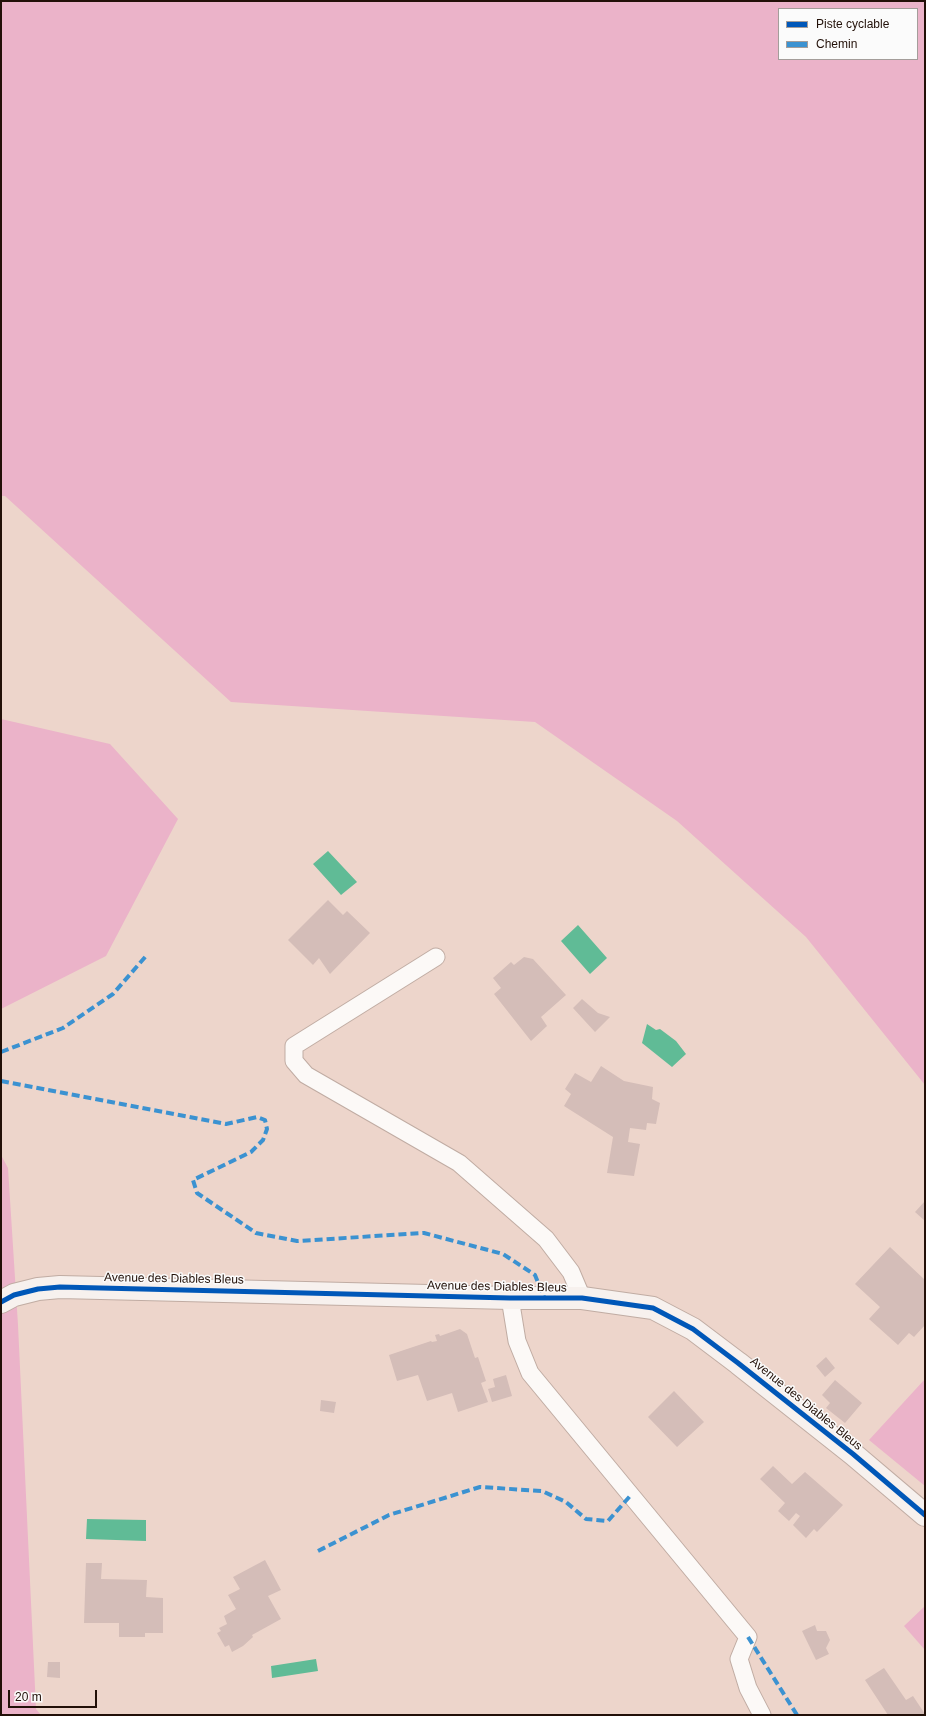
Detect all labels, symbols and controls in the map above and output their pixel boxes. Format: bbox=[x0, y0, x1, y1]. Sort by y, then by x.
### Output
legend bbox=[778, 8, 918, 60]
text: Piste cyclable bbox=[816, 17, 889, 31]
text: Chemin bbox=[816, 37, 857, 51]
street label: Avenue des Diables Bleus bbox=[104, 1271, 244, 1287]
street label: Avenue des Diables Bleus bbox=[427, 1279, 567, 1295]
street label: Avenue des Diables Bleus bbox=[747, 1354, 865, 1454]
scale bar bbox=[10, 1682, 99, 1708]
text: 20 m bbox=[15, 1690, 42, 1704]

